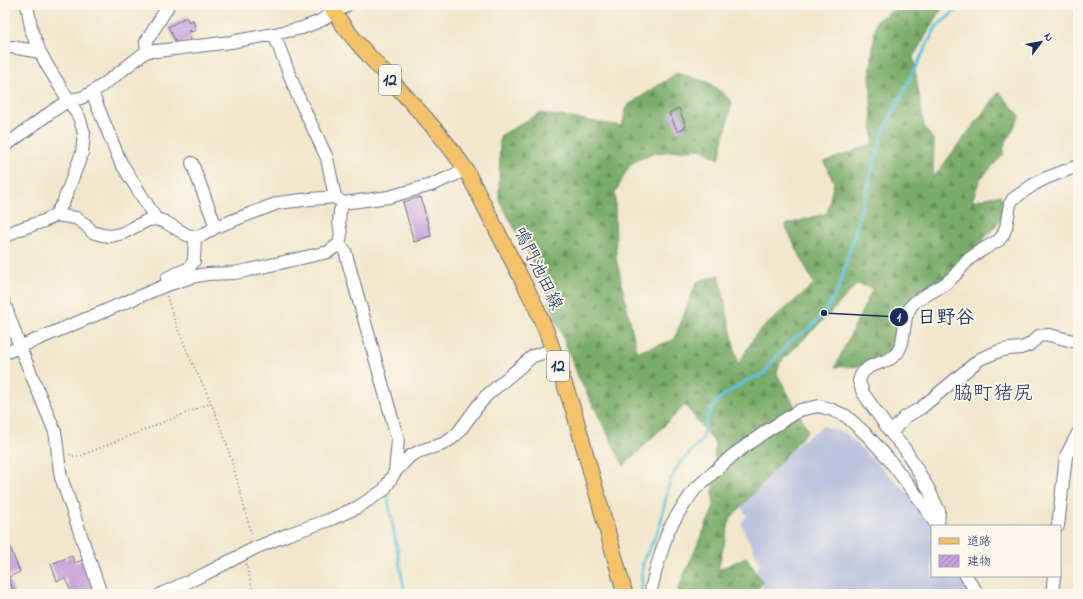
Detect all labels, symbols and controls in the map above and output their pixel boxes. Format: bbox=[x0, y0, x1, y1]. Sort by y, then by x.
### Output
north arrow bbox=[1021, 22, 1061, 62]
text: N bbox=[1040, 30, 1057, 45]
road number: 12 bbox=[379, 65, 401, 95]
street label: 鳴門池田線 bbox=[506, 223, 568, 315]
callout: 日野谷 bbox=[889, 301, 982, 332]
text: 日野谷 bbox=[917, 305, 975, 332]
text: 1 bbox=[897, 309, 901, 327]
road number: 12 bbox=[547, 351, 569, 381]
district label: 脇町猪尻 bbox=[953, 380, 1033, 409]
legend bbox=[931, 525, 1061, 577]
text: 道路 bbox=[967, 533, 991, 551]
text: 建物 bbox=[967, 553, 991, 571]

